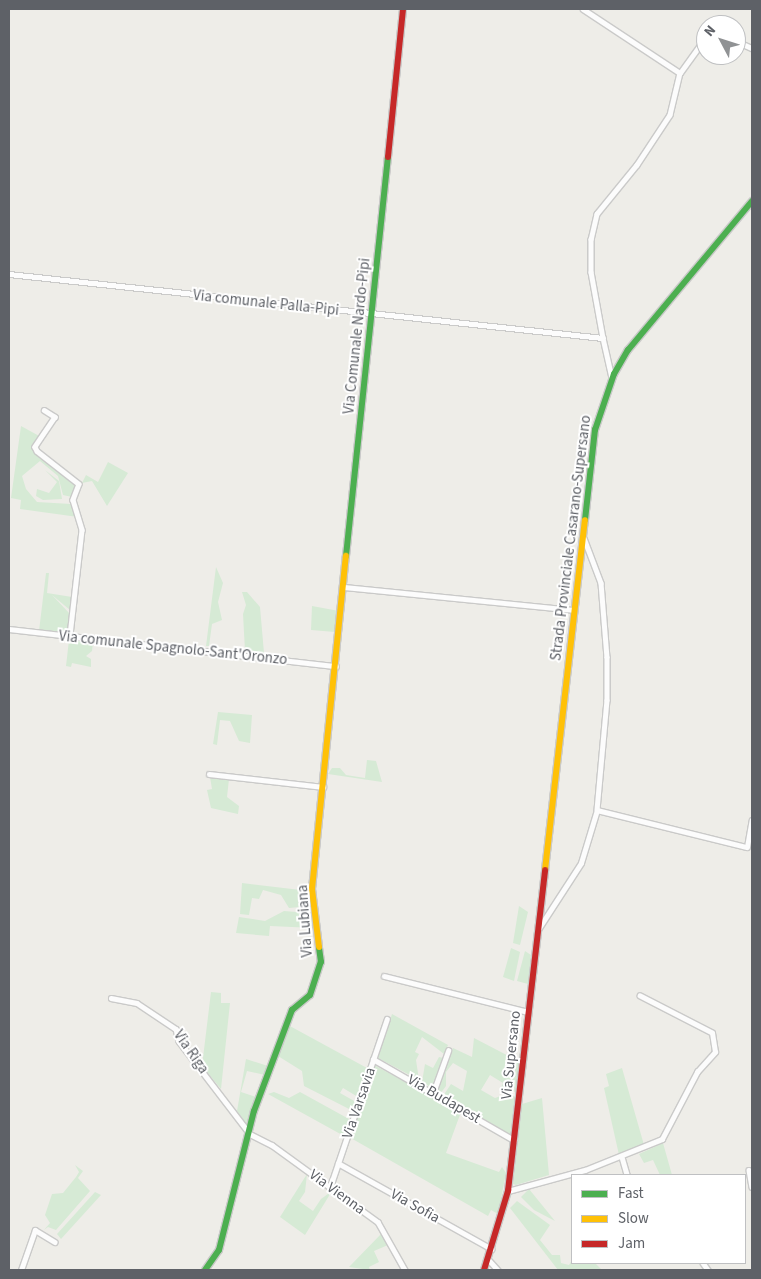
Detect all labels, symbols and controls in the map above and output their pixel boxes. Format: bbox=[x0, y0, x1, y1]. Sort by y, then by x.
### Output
north arrow bbox=[696, 15, 746, 65]
text: N bbox=[700, 21, 721, 41]
street label: Via Comunale Nardo-Pipi bbox=[340, 257, 374, 415]
street label: Via comunale Palla-Pipi bbox=[192, 286, 340, 320]
street label: Strada Provinciale Casarano-Supersano bbox=[547, 414, 595, 662]
street label: Via comunale Spagnolo-Sant'Oronzo bbox=[58, 627, 288, 669]
street label: Via Lubiana bbox=[293, 884, 317, 958]
street label: Via Supersano bbox=[497, 1010, 525, 1100]
street label: Via Riga bbox=[170, 1027, 212, 1077]
street label: Via Varsavia bbox=[338, 1065, 380, 1141]
street label: Via Budapest bbox=[404, 1071, 484, 1127]
street label: Via Vienna bbox=[305, 1166, 369, 1218]
legend bbox=[571, 1174, 746, 1264]
text: Fast bbox=[618, 1183, 644, 1204]
street label: Via Sofia bbox=[387, 1185, 443, 1227]
text: Slow bbox=[618, 1208, 649, 1229]
text: Jam bbox=[618, 1233, 645, 1254]

